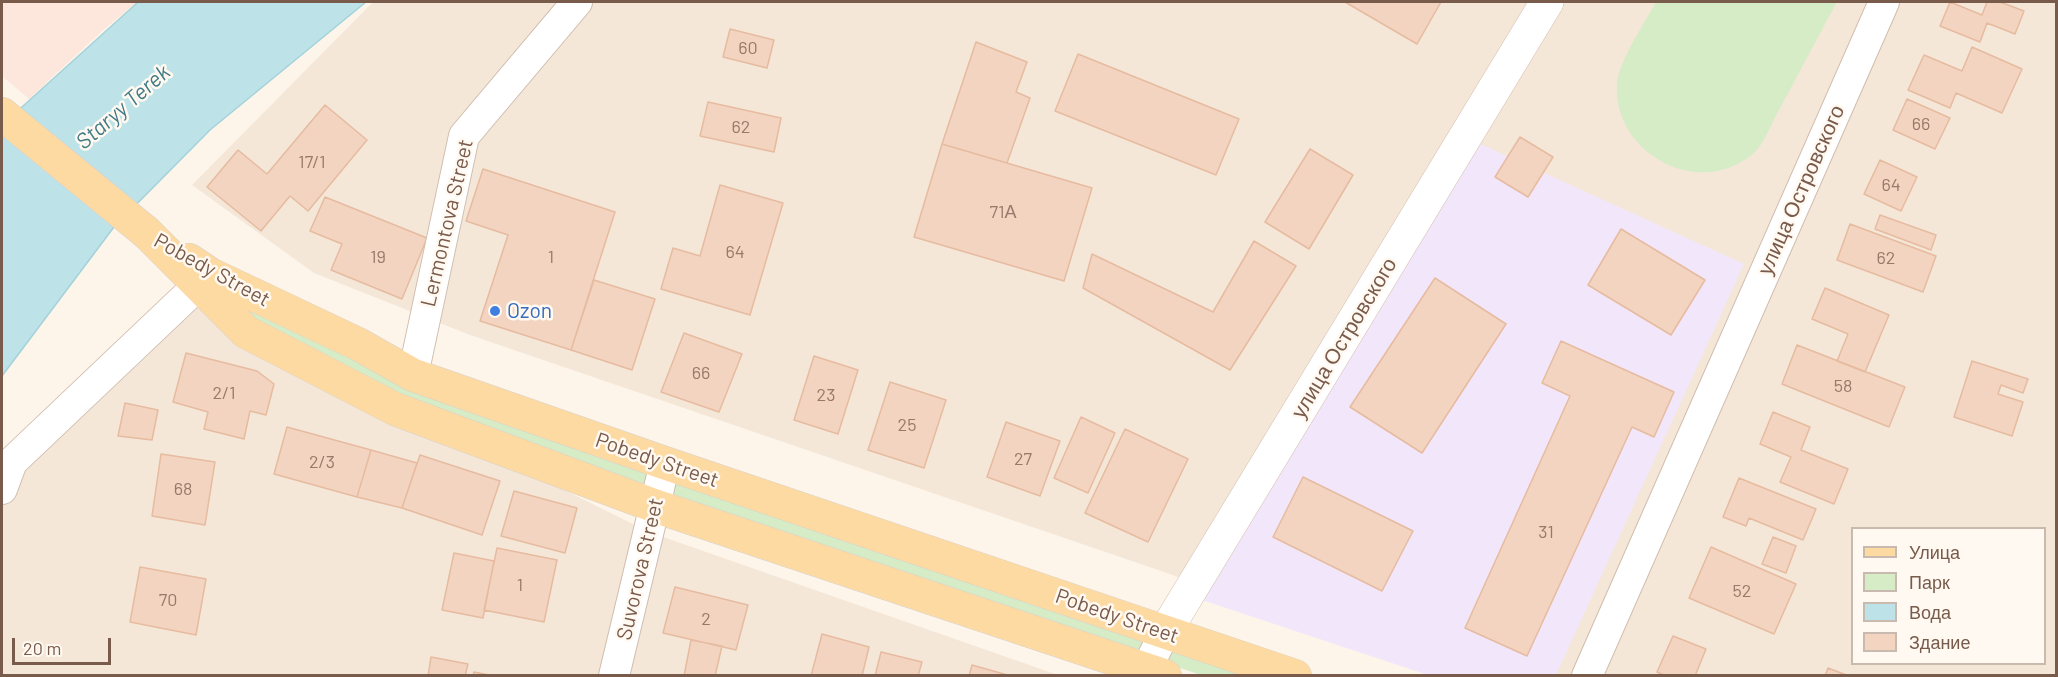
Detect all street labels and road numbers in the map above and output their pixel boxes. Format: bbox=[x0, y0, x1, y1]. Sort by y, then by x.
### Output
street label: улица Островского bbox=[1752, 101, 1850, 279]
street label: Lermontova Street bbox=[415, 137, 479, 309]
street label: Pobedy Street bbox=[150, 228, 274, 312]
street label: улица Островского bbox=[1286, 253, 1402, 423]
street label: Pobedy Street bbox=[592, 427, 722, 493]
street label: Suvorova Street bbox=[611, 495, 669, 643]
street label: Pobedy Street bbox=[1052, 583, 1182, 649]

